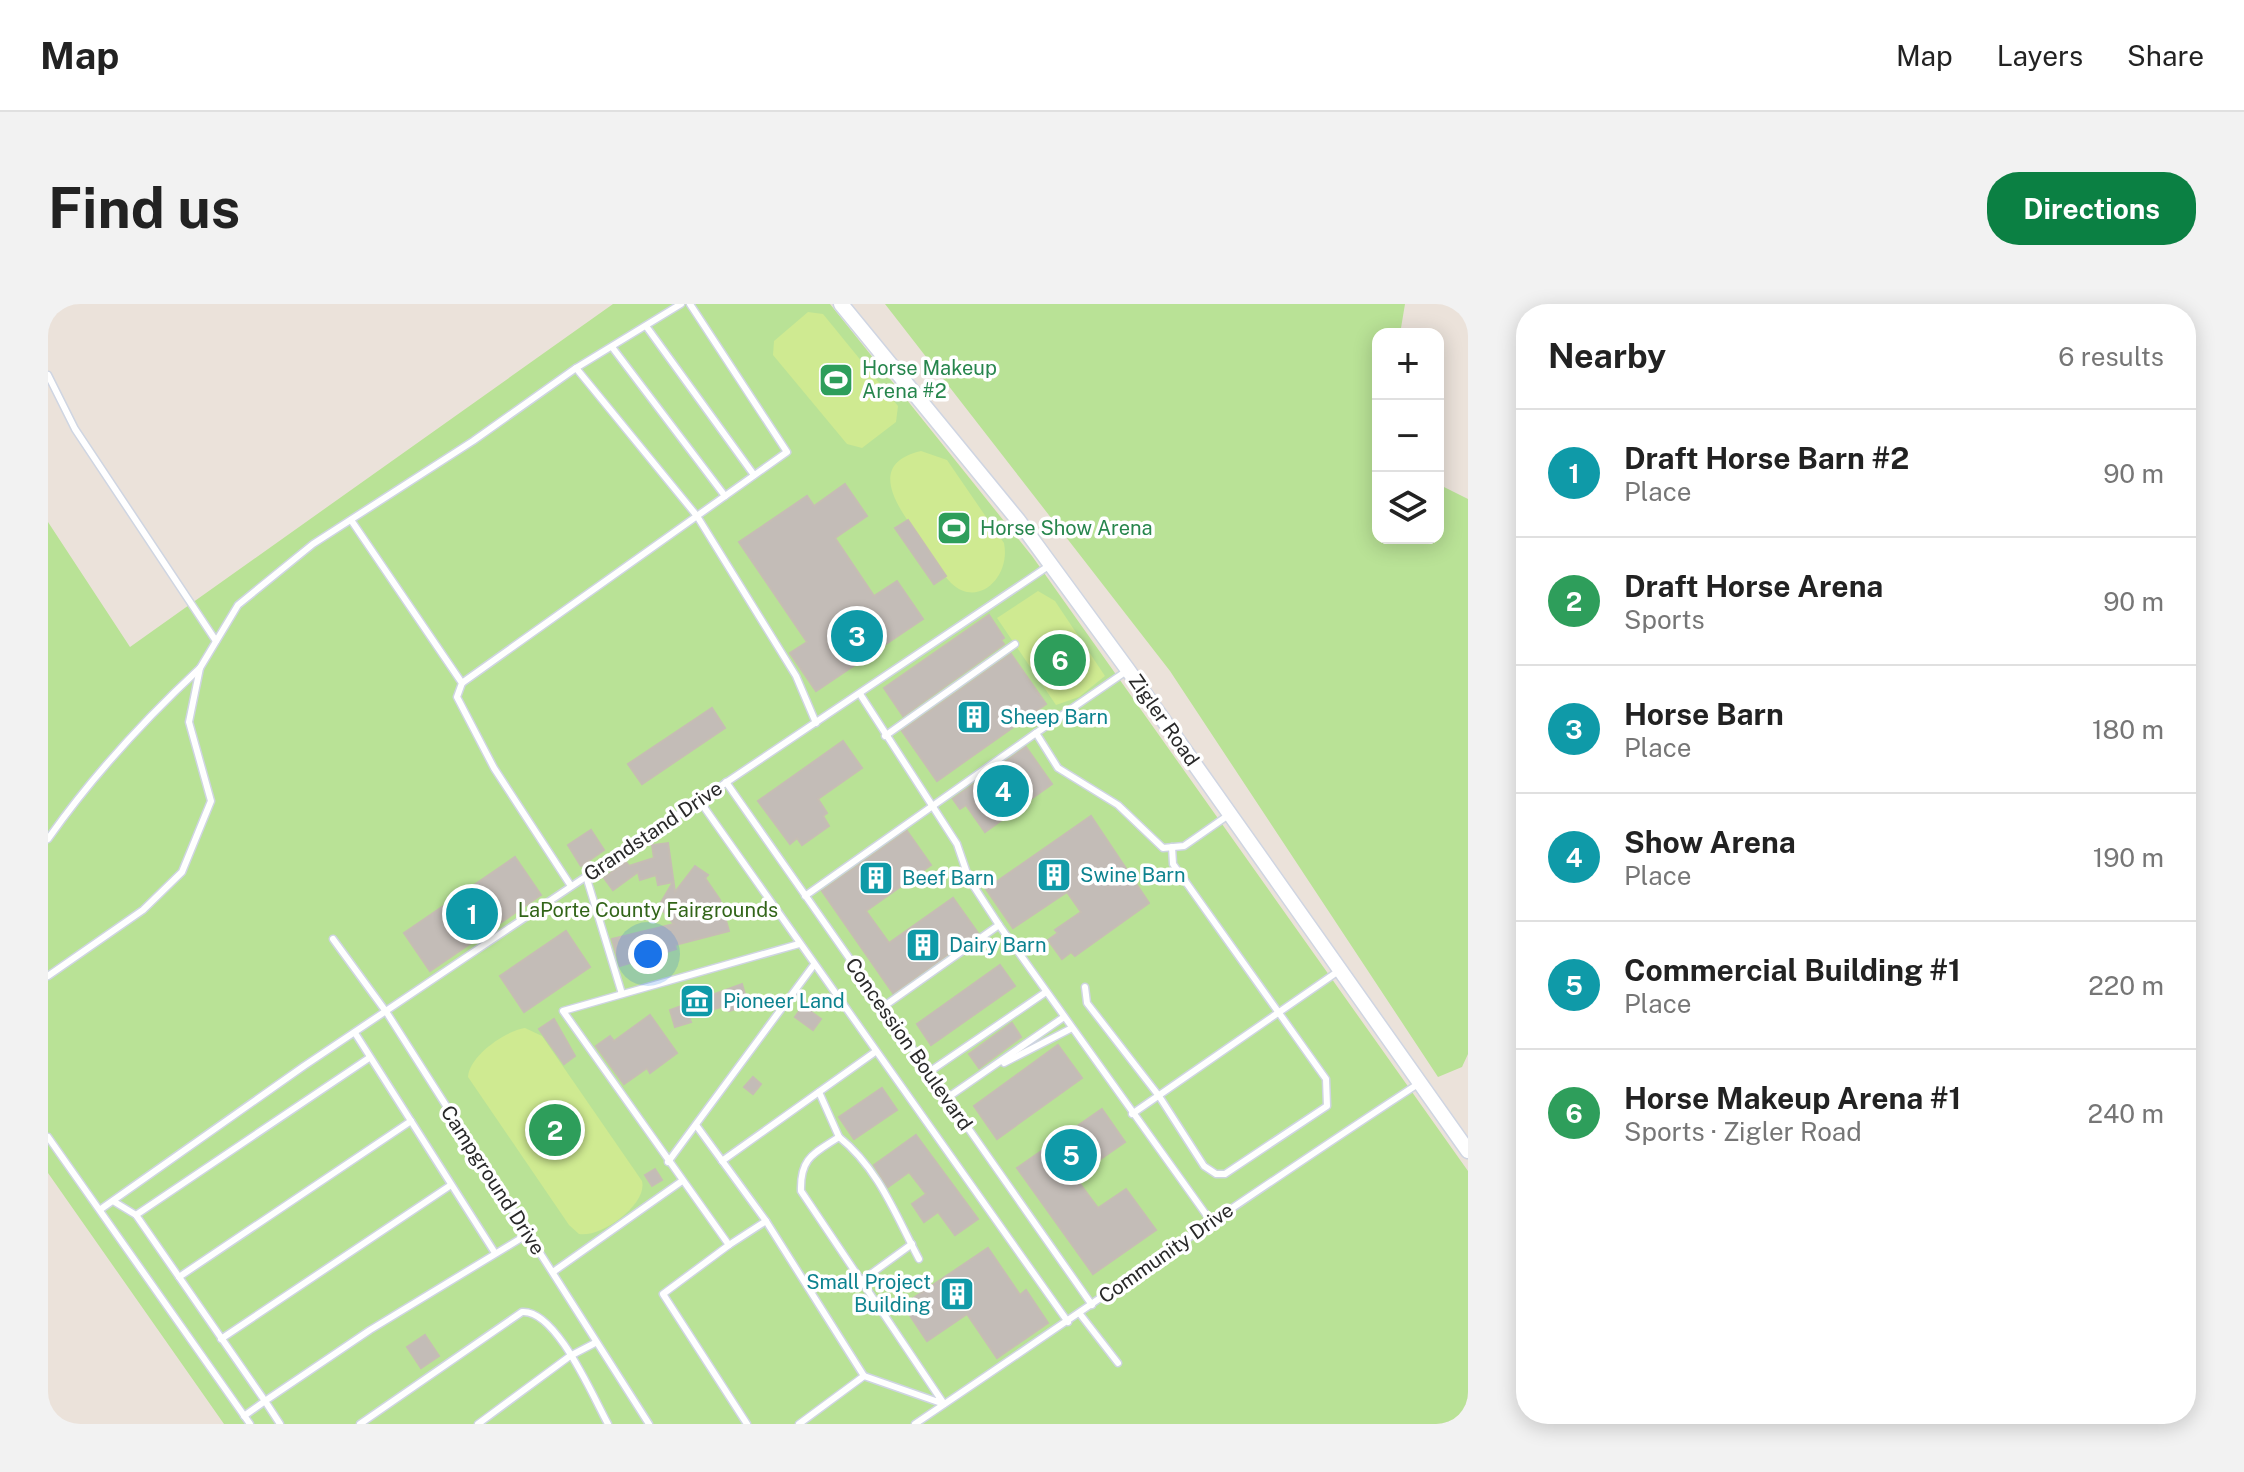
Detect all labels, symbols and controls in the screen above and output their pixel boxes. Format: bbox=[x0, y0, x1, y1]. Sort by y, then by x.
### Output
text: Map bbox=[40, 33, 119, 78]
text: Map bbox=[1896, 39, 1953, 72]
text: Layers bbox=[1997, 39, 2083, 72]
text: Share bbox=[2127, 39, 2204, 72]
button: Directions bbox=[1987, 172, 2196, 245]
text: Find us bbox=[48, 175, 240, 241]
map controls bbox=[1372, 328, 1444, 544]
button: + bbox=[1372, 328, 1444, 400]
text: Nearby bbox=[1548, 336, 1666, 376]
text: 6 results bbox=[2058, 341, 2164, 372]
place label: Horse Makeup Arena #2 bbox=[862, 356, 997, 403]
sports icon: Horse Makeup Arena #2 bbox=[817, 361, 855, 399]
button: − bbox=[1372, 400, 1444, 472]
text: Draft Horse Barn #2 bbox=[1624, 440, 1909, 476]
text: 1 bbox=[1568, 458, 1580, 489]
text: 90 m bbox=[2103, 458, 2164, 489]
button: layers bbox=[1372, 472, 1444, 544]
text: Place bbox=[1624, 476, 1691, 507]
sports icon: Horse Show Arena bbox=[935, 509, 973, 547]
place label: Horse Show Arena bbox=[980, 516, 1153, 540]
text: Draft Horse Arena bbox=[1624, 568, 1883, 604]
text: 2 bbox=[1566, 586, 1582, 617]
text: 90 m bbox=[2103, 586, 2164, 617]
text: Sports bbox=[1624, 604, 1705, 635]
pin: 3 bbox=[831, 606, 883, 666]
pin: 6 bbox=[1034, 630, 1086, 690]
street label: Zigler Road bbox=[1124, 669, 1204, 771]
text: Horse Barn bbox=[1624, 696, 1784, 732]
building icon: Sheep Barn bbox=[955, 698, 993, 736]
place label: Sheep Barn bbox=[1000, 705, 1108, 729]
text: 3 bbox=[1565, 714, 1583, 745]
text: 180 m bbox=[2092, 714, 2164, 745]
text: Place bbox=[1624, 732, 1691, 763]
pin: 4 bbox=[977, 761, 1029, 821]
street label: Grandstand Drive bbox=[579, 776, 727, 886]
text: Show Arena bbox=[1624, 824, 1796, 860]
text: 4 bbox=[1565, 842, 1583, 873]
text: 190 m bbox=[2093, 842, 2164, 873]
building icon: Swine Barn bbox=[1035, 856, 1073, 894]
building icon: Beef Barn bbox=[857, 859, 895, 897]
text: Place bbox=[1624, 860, 1691, 891]
place label: Swine Barn bbox=[1080, 863, 1186, 887]
place label: Beef Barn bbox=[902, 866, 994, 890]
pin: 1 bbox=[446, 884, 498, 944]
park label: LaPorte County Fairgrounds bbox=[518, 898, 778, 922]
building icon: Dairy Barn bbox=[904, 926, 942, 964]
place label: Dairy Barn bbox=[949, 933, 1046, 957]
your location bbox=[628, 934, 668, 974]
text: Commercial Building #1 bbox=[1624, 952, 1961, 988]
street label: Concession Boulevard bbox=[840, 953, 978, 1135]
text: 5 bbox=[1565, 970, 1583, 1001]
text: 220 m bbox=[2088, 970, 2164, 1001]
museum icon: Pioneer Land bbox=[678, 982, 716, 1020]
text: Place bbox=[1624, 988, 1691, 1019]
place label: Pioneer Land bbox=[723, 989, 845, 1013]
text: Horse Makeup Arena #1 bbox=[1624, 1080, 1961, 1116]
text: 6 bbox=[1565, 1098, 1583, 1129]
text: 240 m bbox=[2087, 1098, 2164, 1129]
pin: 2 bbox=[529, 1100, 581, 1160]
street label: Campground Drive bbox=[436, 1101, 550, 1259]
text: Sports · Zigler Road bbox=[1624, 1116, 1862, 1147]
pin: 5 bbox=[1045, 1125, 1097, 1185]
street label: Community Drive bbox=[1094, 1198, 1238, 1308]
place label: Small Project Building bbox=[806, 1270, 931, 1317]
building icon: Small Project Building bbox=[938, 1275, 976, 1313]

